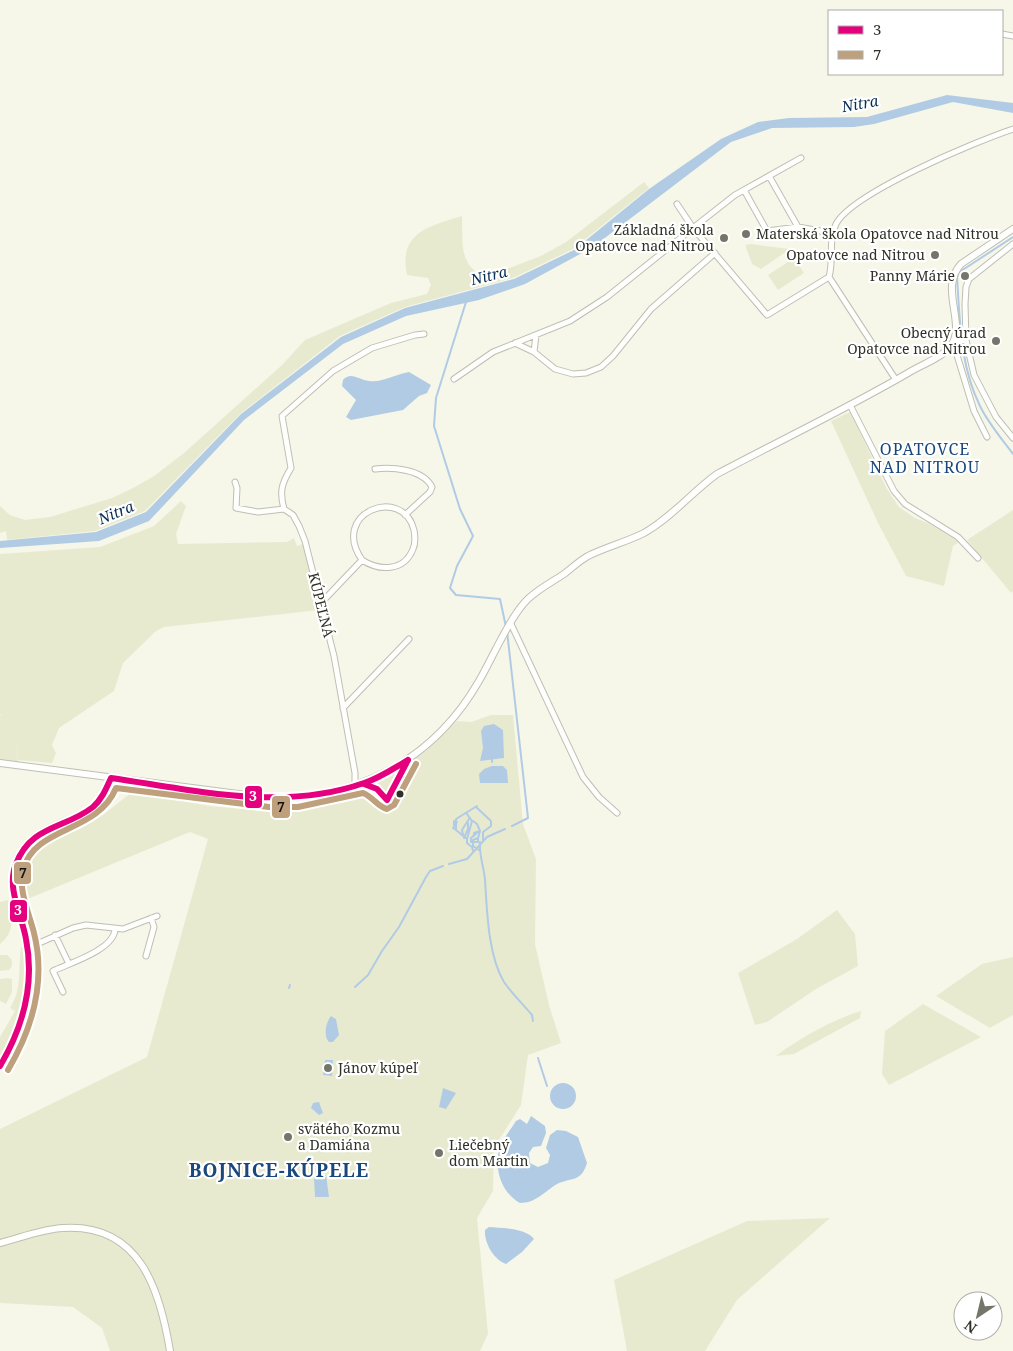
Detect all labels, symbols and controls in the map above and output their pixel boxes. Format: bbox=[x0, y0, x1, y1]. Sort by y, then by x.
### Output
legend bbox=[828, 10, 1003, 75]
text: 3 bbox=[873, 19, 881, 39]
text: 7 bbox=[873, 44, 881, 64]
water label: Nitra bbox=[839, 90, 880, 116]
place label: Základná škola Opatovce nad Nitrou bbox=[575, 220, 714, 255]
place label: Materská škola Opatovce nad Nitrou bbox=[756, 224, 999, 243]
marker: Materská škola Opatovce nad Nitrou bbox=[740, 228, 752, 240]
marker: Základná škola Opatovce nad Nitrou bbox=[718, 232, 730, 244]
place label: Opatovce nad Nitrou bbox=[786, 245, 925, 264]
marker: Opatovce nad Nitrou bbox=[929, 249, 941, 261]
water label: Nitra bbox=[467, 261, 509, 289]
place label: Panny Márie bbox=[870, 266, 955, 285]
marker: Panny Márie bbox=[959, 270, 971, 282]
place label: Obecný úrad Opatovce nad Nitrou bbox=[847, 323, 986, 358]
marker: Obecný úrad Opatovce nad Nitrou bbox=[990, 335, 1002, 347]
district label: OPATOVCE NAD NITROU bbox=[870, 438, 980, 478]
water label: Nitra bbox=[94, 496, 137, 529]
street label: KÚPEĽNÁ bbox=[304, 570, 339, 639]
line badge: 3 bbox=[244, 785, 263, 809]
text: 3 bbox=[249, 786, 257, 805]
unlabelled marker bbox=[395, 789, 405, 799]
line badge: 7 bbox=[271, 795, 291, 819]
text: 7 bbox=[277, 797, 285, 816]
line badge: 7 bbox=[13, 861, 32, 885]
text: 7 bbox=[19, 863, 27, 882]
line badge: 3 bbox=[9, 899, 28, 923]
text: 3 bbox=[14, 900, 22, 919]
place label: Jánov kúpeľ bbox=[337, 1058, 419, 1077]
marker: Jánov kúpeľ bbox=[322, 1062, 334, 1074]
place label: svätého Kozmu a Damiána bbox=[298, 1119, 400, 1154]
marker: svätého Kozmu a Damiána bbox=[282, 1131, 294, 1143]
place label: Liečebný dom Martin bbox=[449, 1135, 529, 1170]
marker: Liečebný dom Martin bbox=[433, 1147, 445, 1159]
district label: BOJNICE-KÚPELE bbox=[189, 1157, 369, 1183]
north arrow bbox=[953, 1291, 1003, 1341]
text: N bbox=[960, 1316, 980, 1338]

